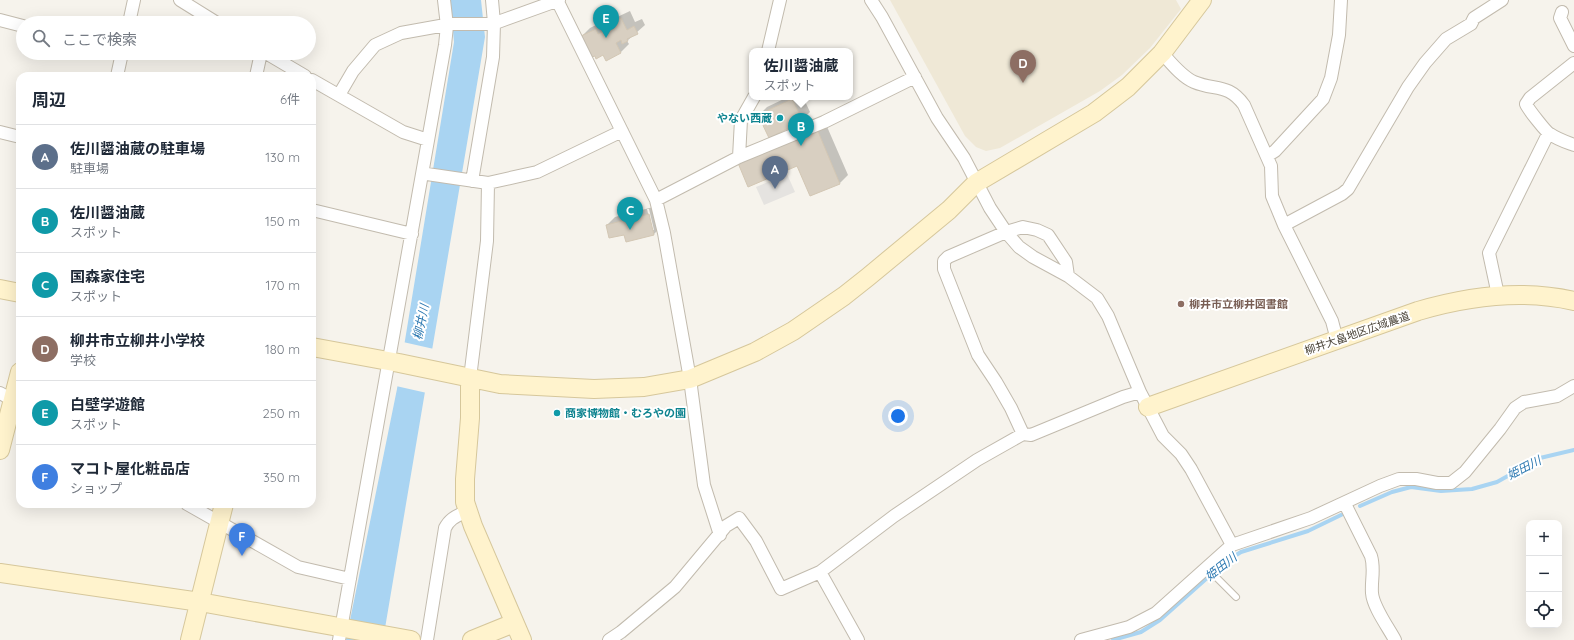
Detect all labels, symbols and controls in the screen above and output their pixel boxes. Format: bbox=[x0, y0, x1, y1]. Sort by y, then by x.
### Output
pin: E bbox=[593, 5, 619, 38]
search box bbox=[16, 16, 316, 60]
icon: search bbox=[30, 27, 52, 49]
text: ここで検索 bbox=[62, 30, 137, 49]
popup bbox=[749, 48, 853, 100]
pin: D bbox=[1010, 50, 1036, 83]
text: 佐川醤油蔵 bbox=[763, 56, 839, 75]
text: スポット bbox=[763, 77, 816, 93]
text: 周辺 bbox=[32, 89, 66, 110]
text: 6件 bbox=[280, 91, 300, 107]
place label: やない西蔵 bbox=[717, 111, 772, 125]
marker: やない西蔵 bbox=[775, 113, 785, 123]
pin: B bbox=[788, 113, 814, 146]
text: 佐川醤油蔵の駐車場 bbox=[70, 139, 205, 158]
text: A bbox=[41, 149, 49, 165]
text: 130 m bbox=[265, 149, 300, 165]
pin: A bbox=[762, 156, 788, 189]
text: 駐車場 bbox=[70, 160, 109, 176]
pin: C bbox=[617, 197, 643, 230]
text: 佐川醤油蔵 bbox=[70, 203, 145, 222]
text: B bbox=[41, 213, 49, 229]
text: 150 m bbox=[265, 213, 300, 229]
text: スポット bbox=[70, 224, 122, 240]
text: 国森家住宅 bbox=[70, 267, 145, 286]
text: C bbox=[41, 277, 49, 293]
text: 170 m bbox=[265, 277, 300, 293]
text: スポット bbox=[70, 288, 122, 304]
place label: 柳井市立柳井図書館 bbox=[1189, 297, 1288, 311]
marker: 柳井市立柳井図書館 bbox=[1176, 299, 1186, 309]
water label: 柳井川 bbox=[409, 301, 432, 341]
street label: 柳井大畠地区広域農道 bbox=[1303, 308, 1411, 358]
text: 柳井市立柳井小学校 bbox=[70, 331, 205, 350]
text: D bbox=[40, 341, 50, 357]
text: 180 m bbox=[265, 341, 300, 357]
text: 学校 bbox=[70, 352, 96, 368]
text: 白壁学遊館 bbox=[70, 395, 145, 414]
text: E bbox=[41, 405, 49, 421]
text: 250 m bbox=[263, 405, 300, 421]
place label: 商家博物館・むろやの園 bbox=[565, 406, 686, 420]
your location bbox=[888, 406, 908, 426]
marker: 商家博物館・むろやの園 bbox=[552, 408, 562, 418]
text: スポット bbox=[70, 416, 122, 432]
water label: 姫田川 bbox=[1504, 452, 1545, 482]
text: マコト屋化粧品店 bbox=[70, 459, 190, 478]
text: F bbox=[41, 469, 49, 485]
text: 350 m bbox=[263, 469, 300, 485]
text: ショップ bbox=[70, 480, 122, 496]
map controls bbox=[1526, 520, 1562, 628]
button: + bbox=[1526, 520, 1562, 556]
pin: F bbox=[229, 523, 255, 556]
water label: 姫田川 bbox=[1202, 548, 1241, 584]
button: − bbox=[1526, 556, 1562, 592]
button: locate bbox=[1526, 592, 1562, 628]

